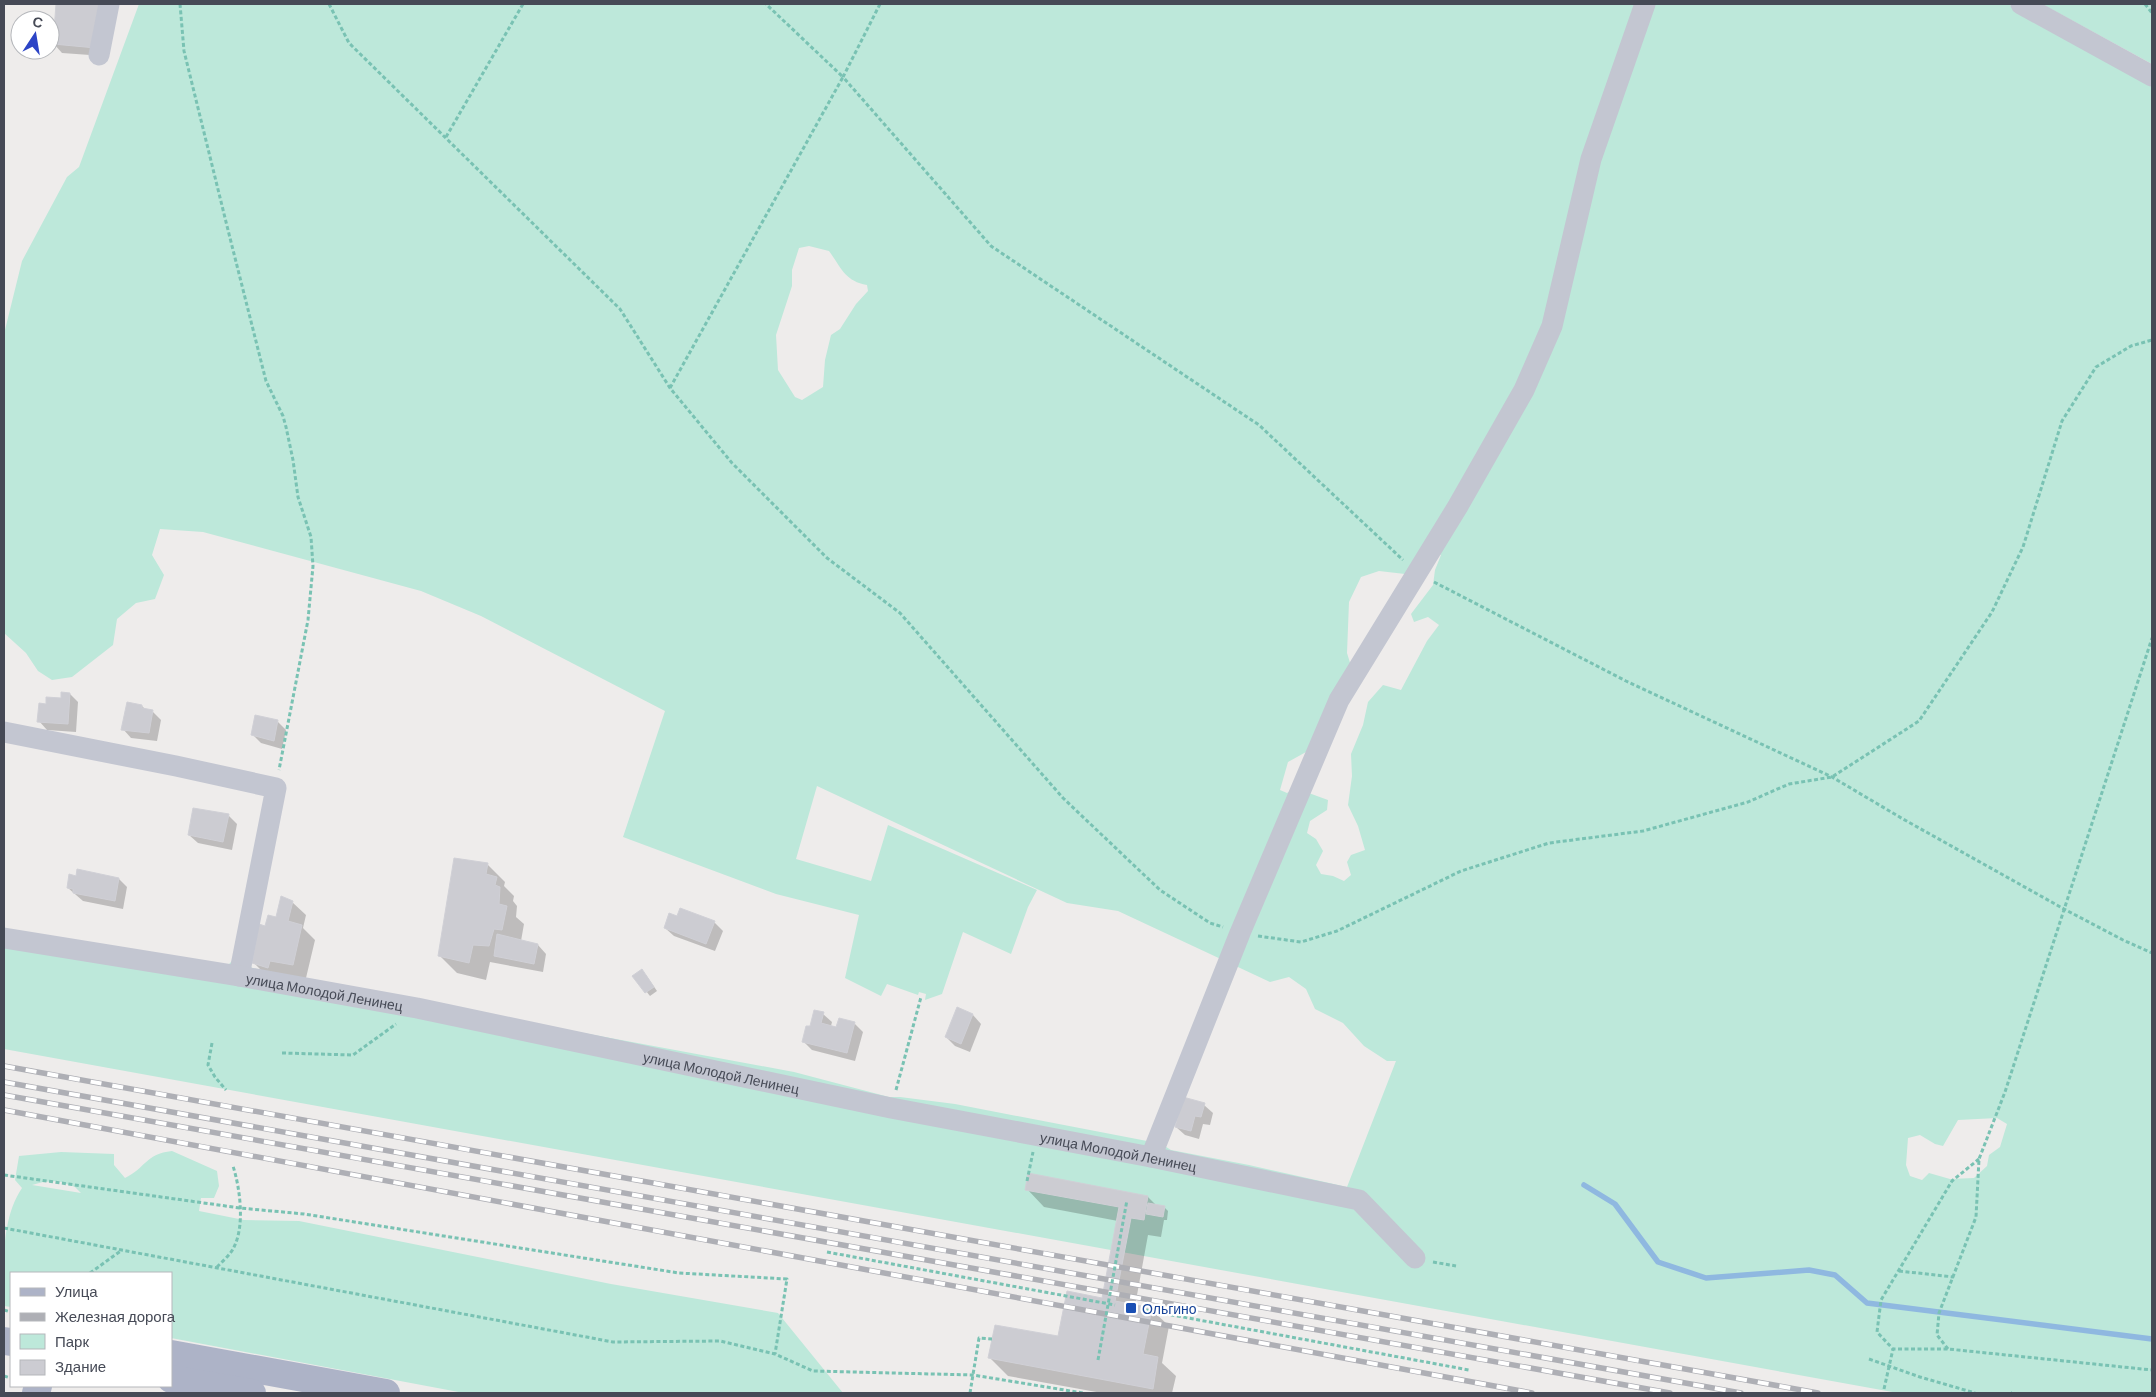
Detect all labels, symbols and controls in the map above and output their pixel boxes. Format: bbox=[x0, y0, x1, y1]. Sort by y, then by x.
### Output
north arrow bbox=[10, 10, 60, 60]
text: С bbox=[31, 12, 45, 31]
street label: улица Молодой Ленинец bbox=[245, 969, 404, 1014]
street label: улица Молодой Ленинец bbox=[642, 1047, 801, 1097]
street label: улица Молодой Ленинец bbox=[1039, 1128, 1198, 1175]
legend bbox=[10, 1272, 172, 1387]
text: Улица bbox=[55, 1282, 98, 1300]
place label: Ольгино bbox=[1142, 1300, 1197, 1317]
marker: Ольгино bbox=[1124, 1301, 1138, 1315]
text: Железная дорога bbox=[55, 1307, 176, 1325]
text: Парк bbox=[55, 1332, 89, 1350]
text: Здание bbox=[55, 1357, 106, 1375]

